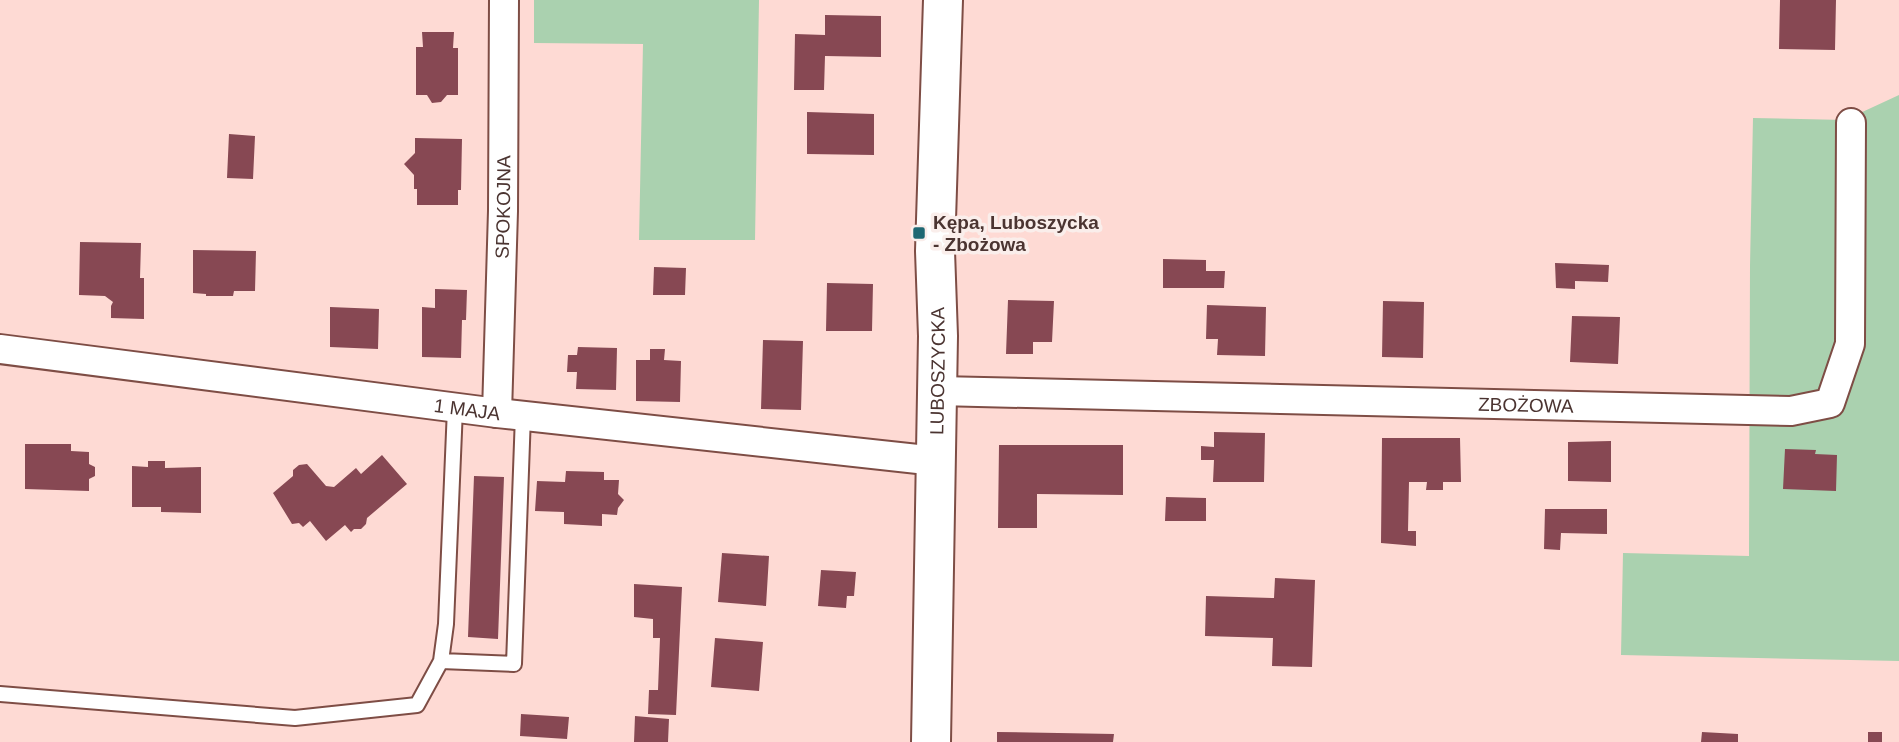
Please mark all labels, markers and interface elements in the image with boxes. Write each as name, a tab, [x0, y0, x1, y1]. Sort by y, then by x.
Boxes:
street label: SPOKOJNA	[492, 155, 514, 259]
place label: Kępa, Luboszycka - Zbożowa	[933, 212, 1099, 255]
marker: Kępa, Luboszycka - Zbożowa	[911, 225, 927, 241]
street label: LUBOSZYCKA	[926, 306, 949, 435]
street label: ZBOŻOWA	[1478, 394, 1574, 417]
street label: 1 MAJA	[433, 395, 502, 424]

